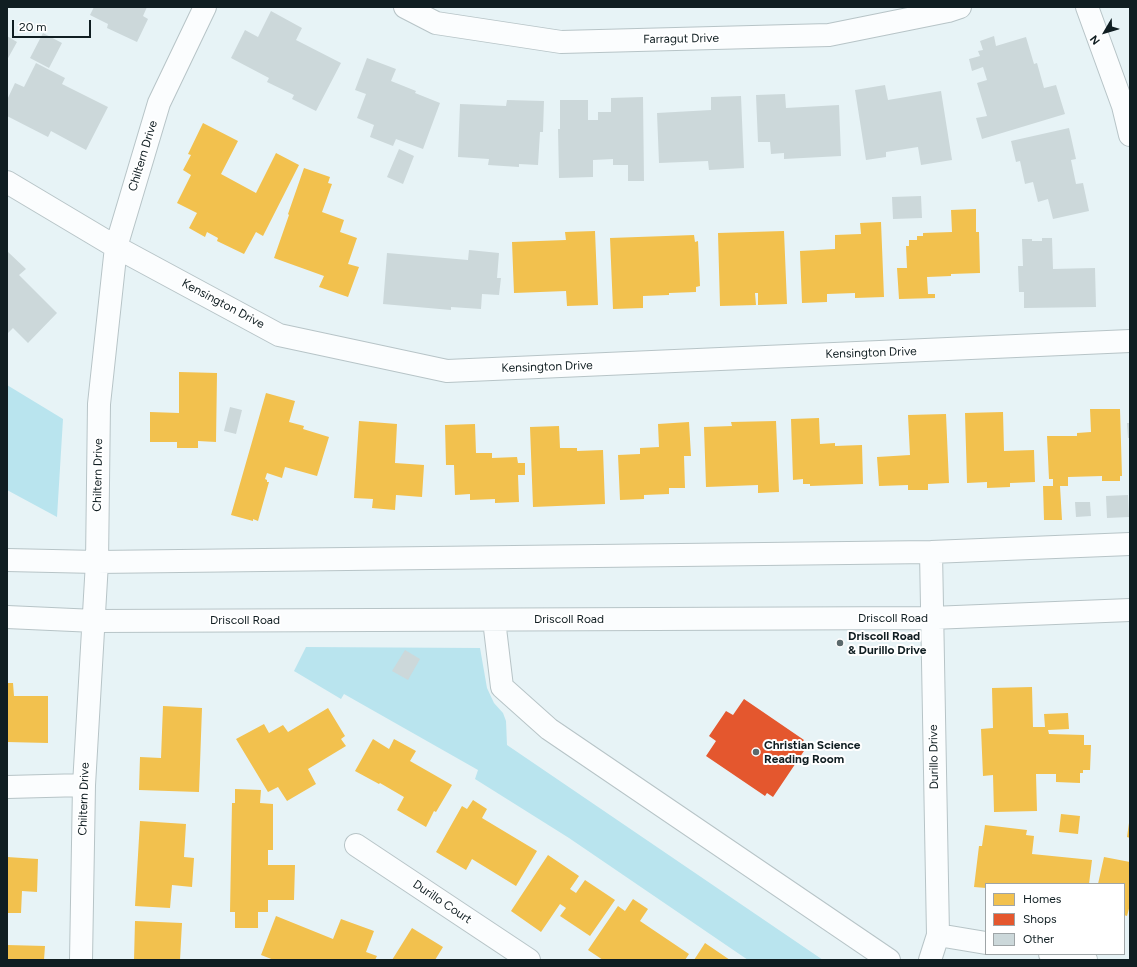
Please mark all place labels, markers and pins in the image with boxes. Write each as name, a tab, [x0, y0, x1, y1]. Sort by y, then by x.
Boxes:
place label: Driscoll Road & Durillo Drive	[848, 629, 926, 657]
marker: Driscoll Road & Durillo Drive	[835, 638, 845, 648]
place label: Christian Science Reading Room	[764, 738, 861, 766]
marker: Christian Science Reading Room	[751, 747, 761, 757]

